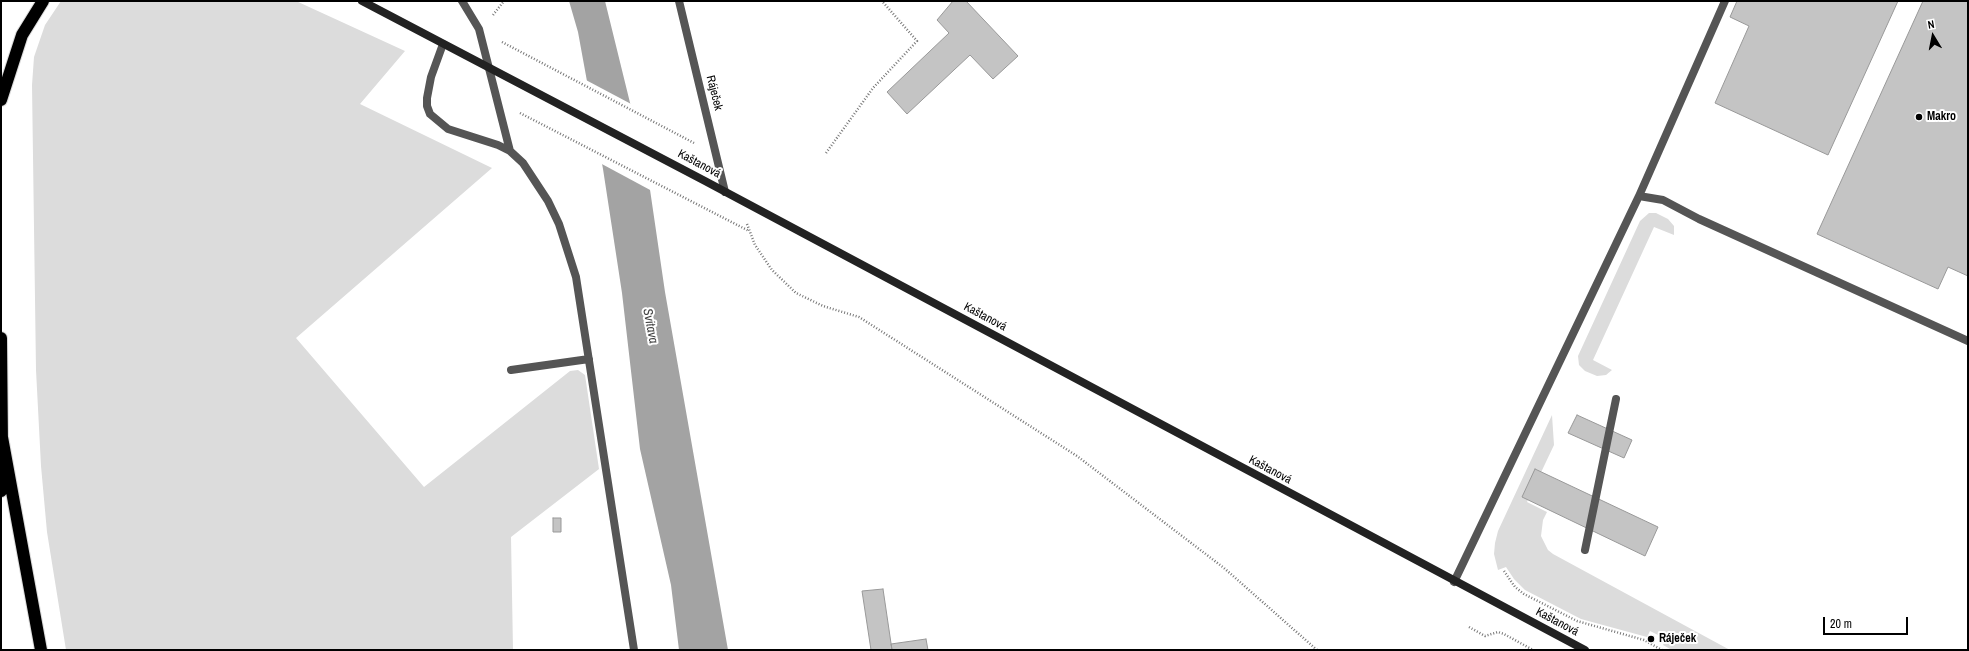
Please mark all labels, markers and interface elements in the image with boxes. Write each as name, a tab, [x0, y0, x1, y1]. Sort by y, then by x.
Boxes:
north arrow	[1913, 16, 1953, 56]
text: N	[1926, 17, 1935, 32]
street label: Ráječek	[703, 74, 725, 112]
place label: Makro	[1927, 110, 1956, 124]
marker: Makro	[1914, 112, 1924, 122]
street label: Kaštanová	[675, 147, 723, 181]
street label: Kaštanová	[961, 300, 1009, 334]
water label: Svitava	[639, 307, 661, 345]
street label: Kaštanová	[1246, 453, 1294, 487]
street label: Kaštanová	[1533, 605, 1581, 639]
scale bar	[1825, 609, 1910, 635]
text: 20 m	[1830, 616, 1852, 632]
place label: Ráječek	[1659, 632, 1696, 646]
marker: Ráječek	[1646, 634, 1656, 644]

